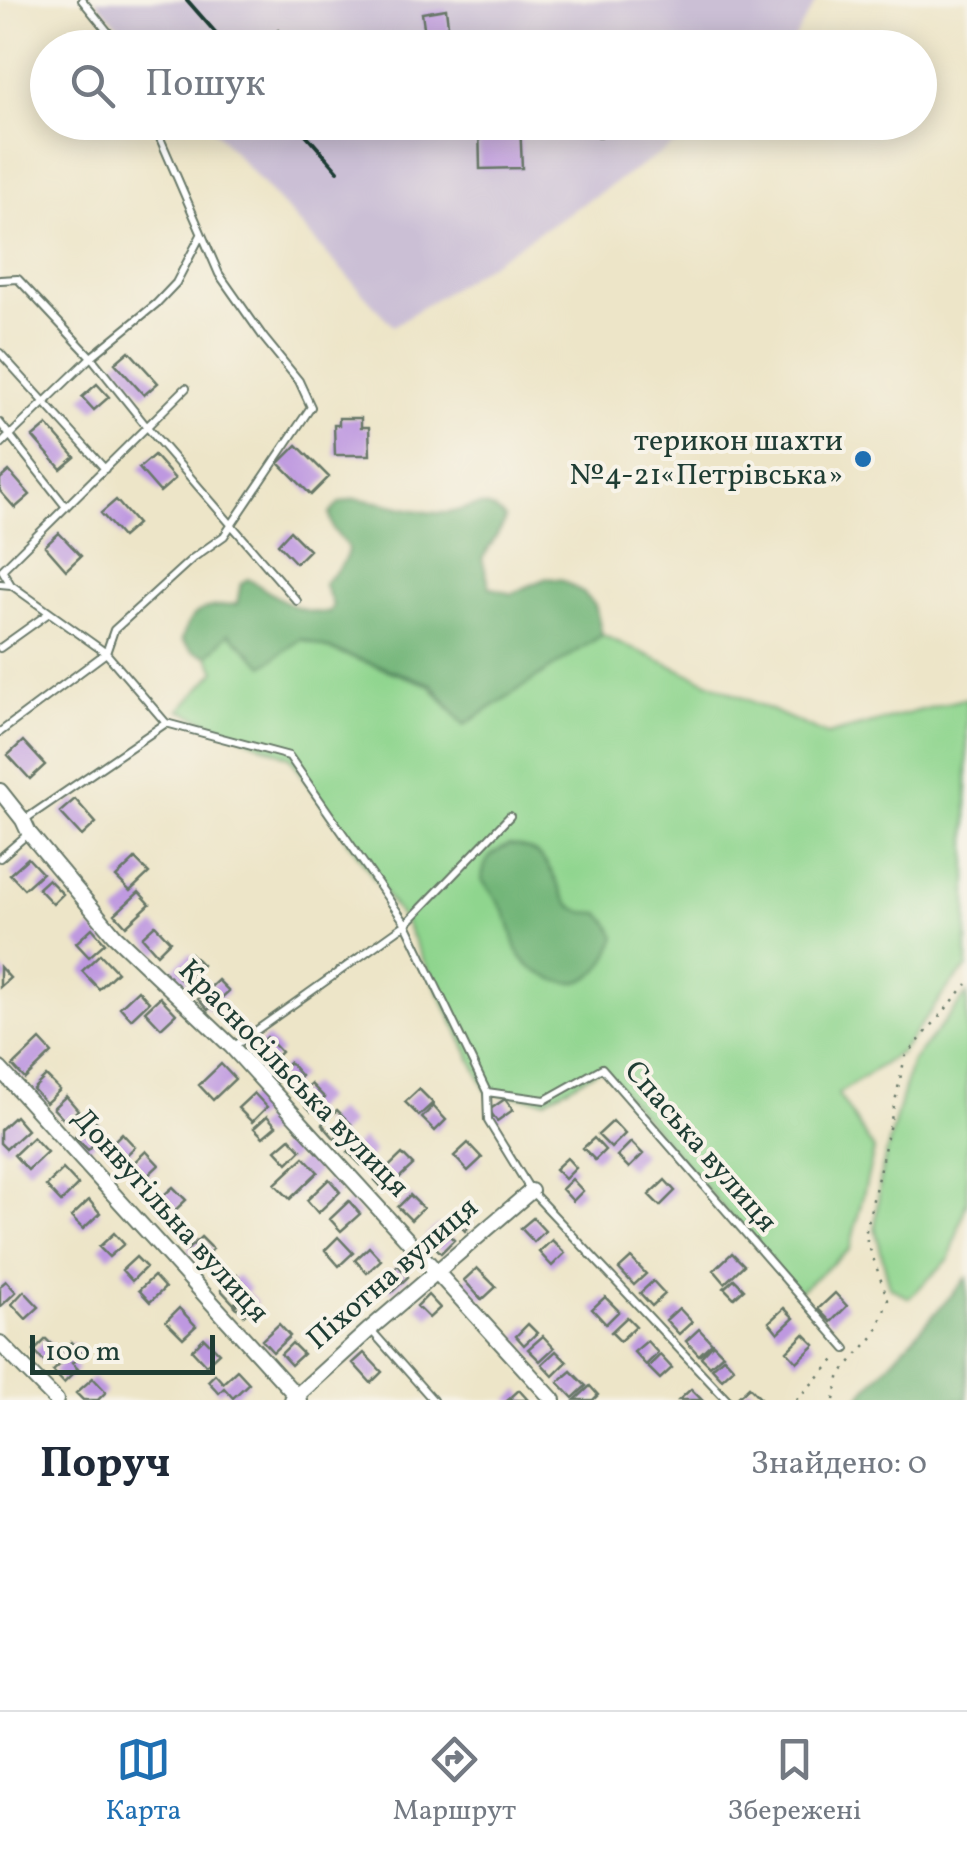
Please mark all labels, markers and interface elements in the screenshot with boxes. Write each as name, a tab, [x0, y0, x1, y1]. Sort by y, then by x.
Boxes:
search box	[30, 30, 937, 140]
icon: search	[65, 58, 120, 113]
text: Пошук	[145, 59, 265, 112]
place label: терикон шахти №4-21«Петрівська»	[569, 421, 843, 497]
marker: терикон шахти №4-21«Петрівська»	[852, 448, 874, 470]
street label: Красносільська вулиця	[168, 951, 418, 1207]
street label: Спаська вулиця	[614, 1052, 786, 1242]
street label: Донвугільна вулиця	[62, 1099, 278, 1333]
street label: Піхотна вулиця	[298, 1188, 488, 1360]
scale bar	[30, 1330, 215, 1374]
text: 100 m	[45, 1333, 120, 1372]
text: Поруч	[40, 1436, 170, 1495]
text: Знайдено: 0	[751, 1443, 927, 1487]
tab: Карта	[106, 1732, 182, 1831]
tab: Маршрут	[393, 1732, 516, 1831]
tab: Збережені	[727, 1732, 861, 1831]

